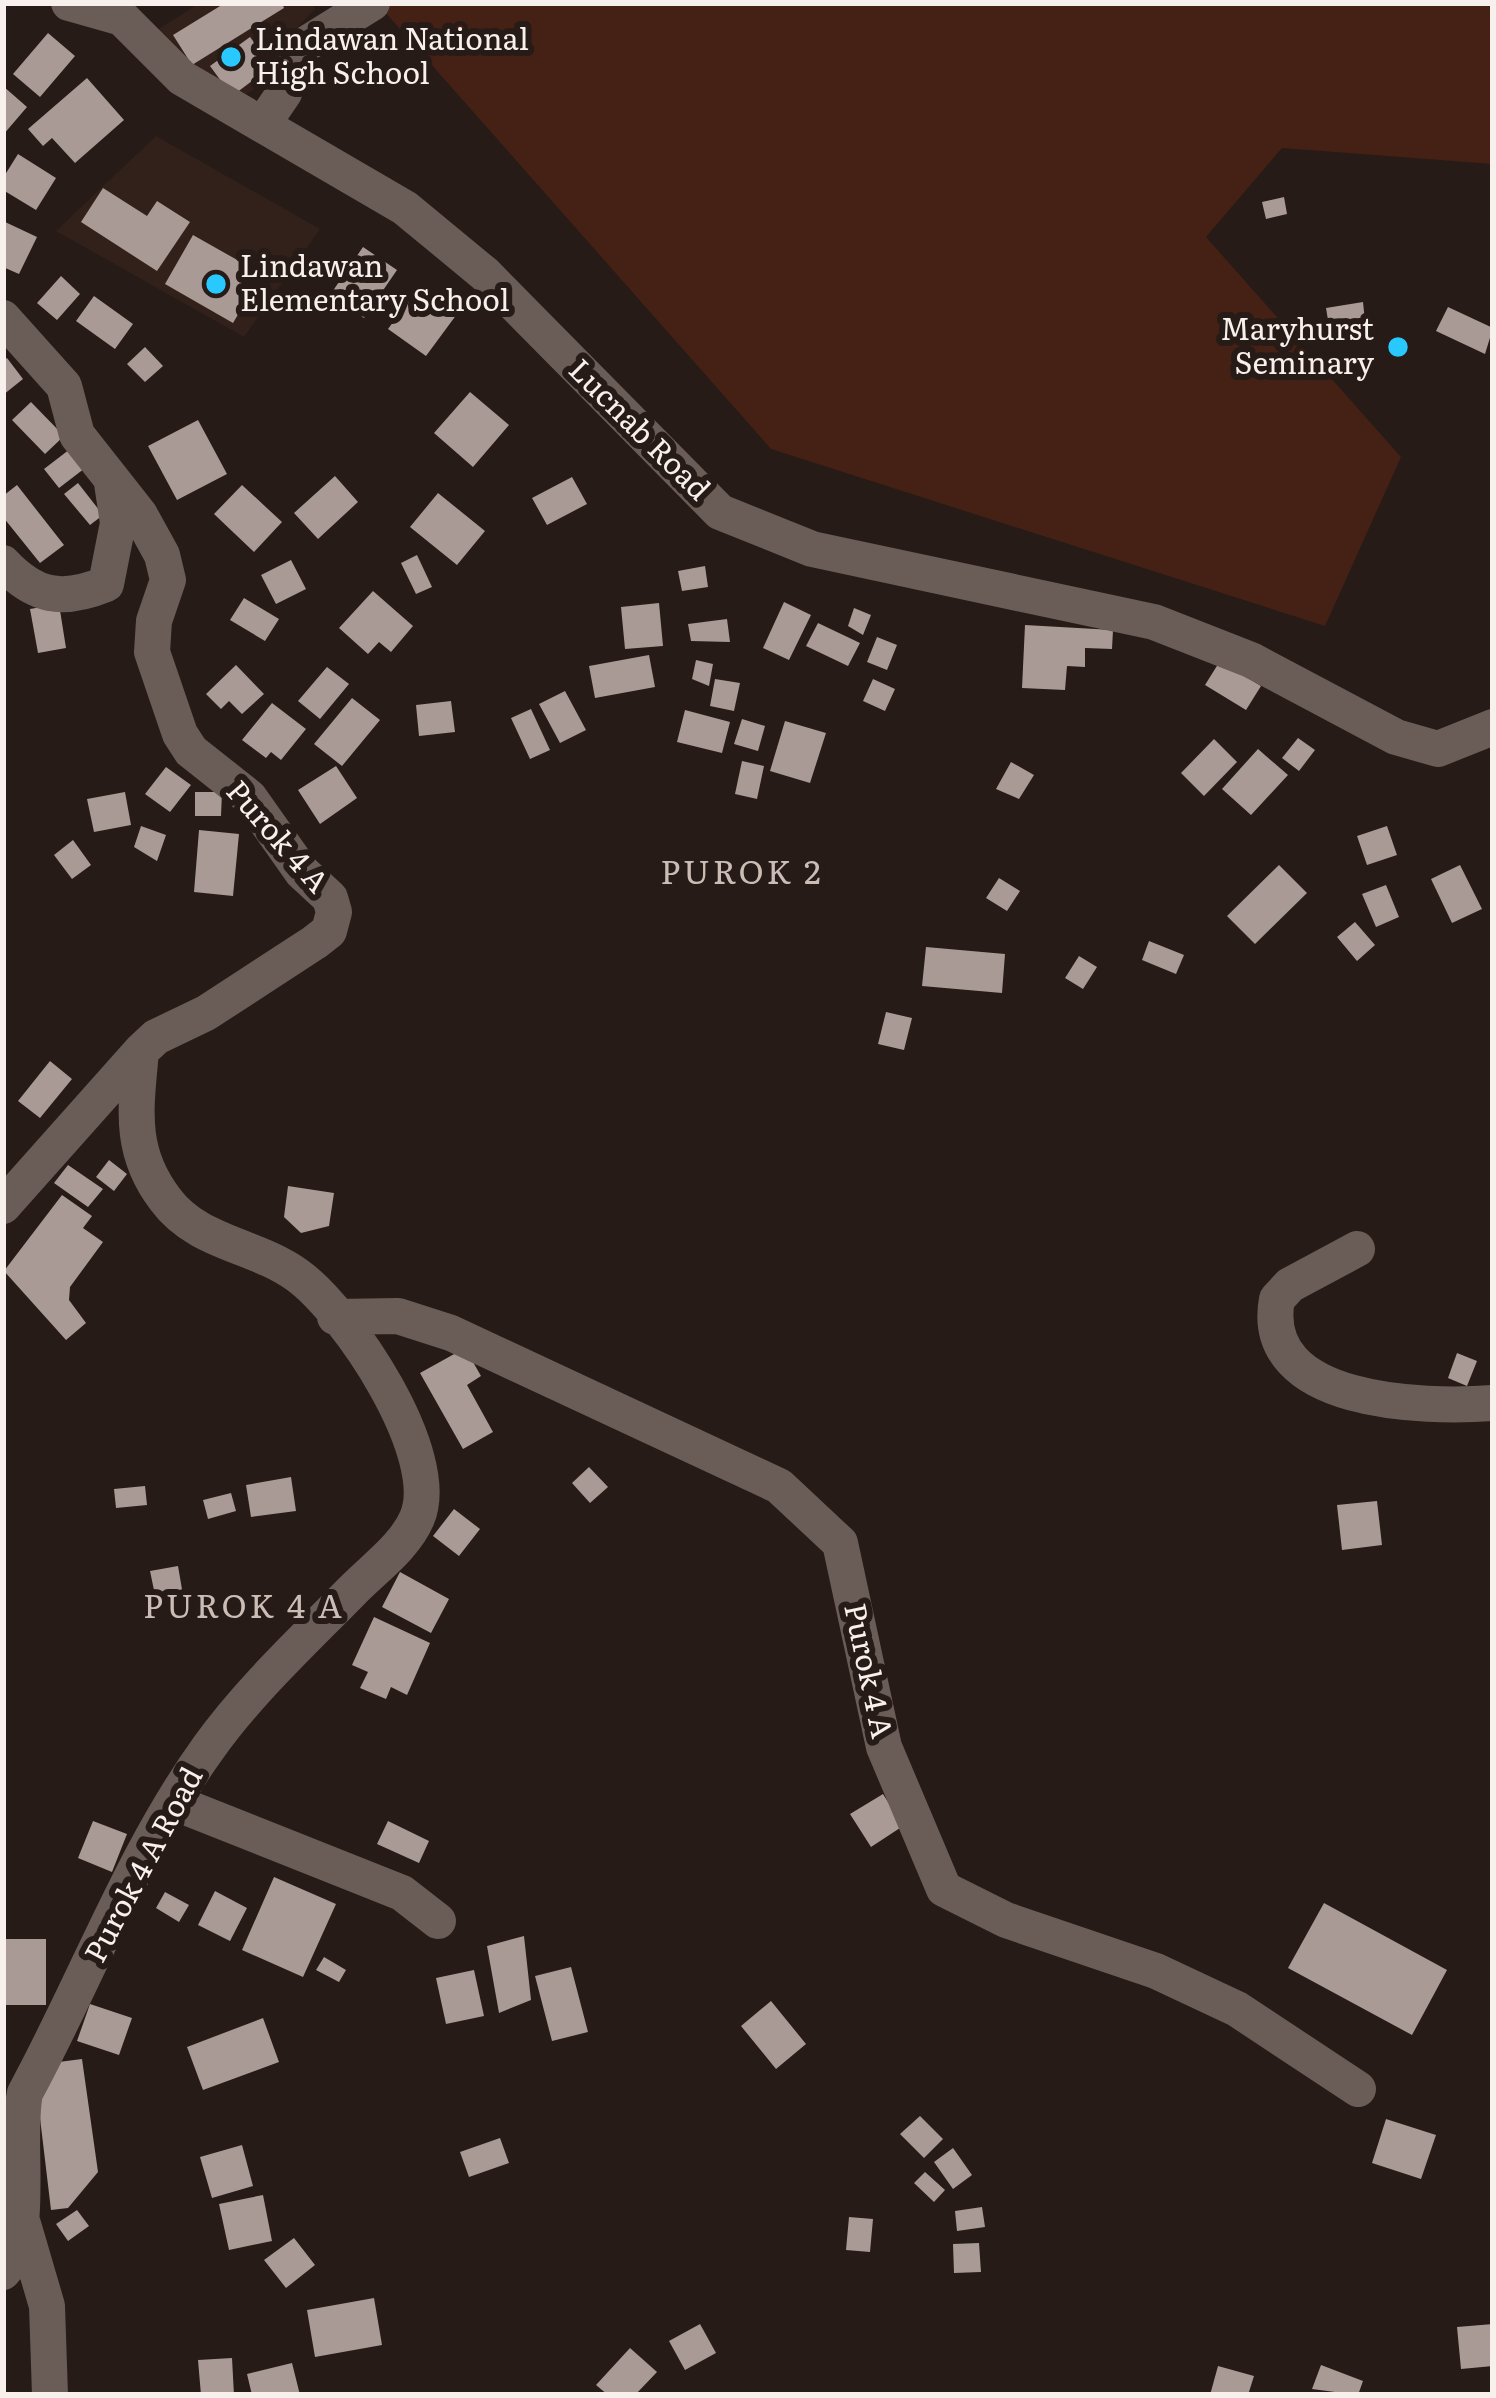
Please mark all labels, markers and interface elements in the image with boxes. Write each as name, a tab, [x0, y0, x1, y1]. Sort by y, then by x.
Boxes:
place label: Lindawan National High School	[255, 15, 529, 93]
marker: Lindawan National High School	[218, 44, 244, 70]
place label: Lindawan Elementary School	[240, 242, 509, 320]
marker: Lindawan Elementary School	[203, 271, 229, 297]
place label: Maryhurst Seminary	[1220, 305, 1375, 383]
marker: Maryhurst Seminary	[1385, 334, 1411, 360]
street label: Lucnab Road	[560, 347, 722, 509]
street label: Purok 4 A	[218, 769, 341, 901]
district label: PUROK 2	[660, 845, 824, 894]
district label: PUROK 4 A	[143, 1579, 345, 1628]
street label: Purok 4 A	[835, 1599, 907, 1742]
street label: Purok 4 A Road	[71, 1758, 211, 1969]

